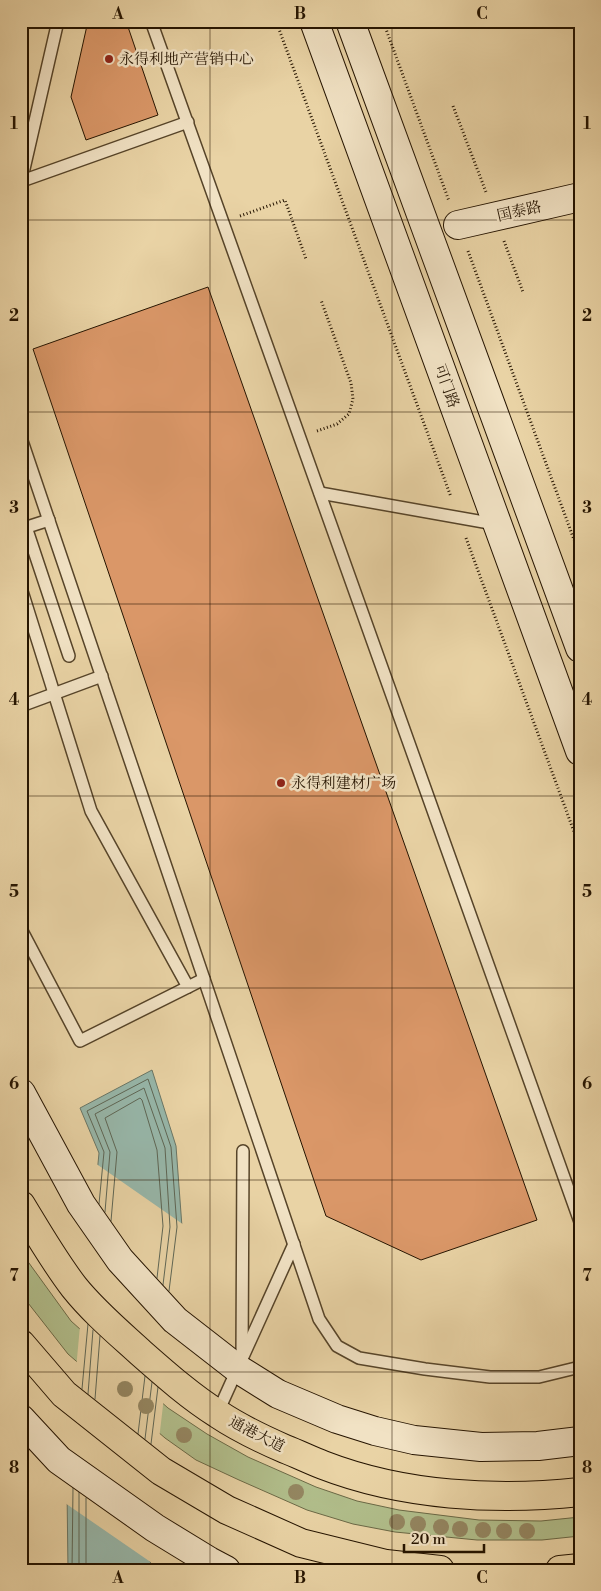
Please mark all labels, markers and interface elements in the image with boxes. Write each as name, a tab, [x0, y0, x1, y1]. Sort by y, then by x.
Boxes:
text: A	[111, 4, 124, 24]
text: B	[294, 4, 306, 24]
text: C	[476, 4, 488, 24]
place label: 永得利地产营销中心	[119, 50, 254, 69]
marker: 永得利地产营销中心	[103, 53, 115, 65]
text: 1	[10, 114, 18, 134]
text: 1	[583, 114, 591, 134]
street label: 国泰路	[495, 197, 543, 226]
text: 2	[9, 306, 19, 326]
text: 2	[582, 306, 592, 326]
street label: 可门路	[430, 362, 463, 411]
text: 3	[9, 498, 19, 518]
text: 3	[582, 498, 592, 518]
text: 4	[9, 690, 20, 710]
text: 4	[582, 690, 593, 710]
place label: 永得利建材广场	[291, 774, 396, 793]
marker: 永得利建材广场	[275, 777, 287, 789]
text: 5	[9, 882, 19, 902]
text: 5	[582, 882, 592, 902]
text: 6	[9, 1074, 19, 1094]
text: 6	[582, 1074, 592, 1094]
text: 7	[9, 1266, 19, 1286]
text: 7	[582, 1266, 592, 1286]
street label: 通港大道	[226, 1412, 288, 1457]
text: 8	[9, 1458, 19, 1478]
text: 8	[582, 1458, 592, 1478]
scale bar	[404, 1521, 484, 1553]
text: 20 m	[411, 1530, 446, 1549]
text: A	[111, 1568, 124, 1588]
text: B	[294, 1568, 306, 1588]
text: C	[476, 1568, 488, 1588]

